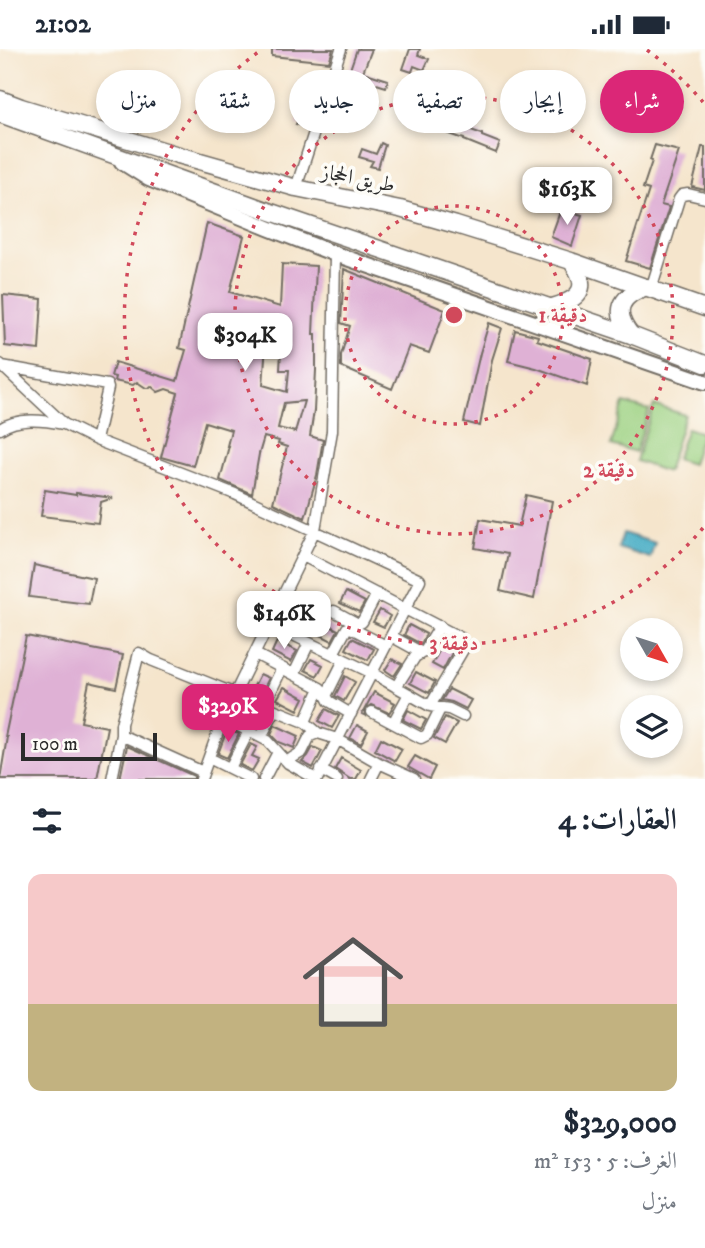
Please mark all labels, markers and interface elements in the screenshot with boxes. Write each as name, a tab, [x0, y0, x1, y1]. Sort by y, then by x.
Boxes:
text: 21:02	[35, 8, 91, 41]
chip: منزل	[96, 70, 181, 133]
chip: شقة	[195, 70, 275, 133]
chip: جديد	[289, 70, 379, 133]
chip: تصفية	[393, 70, 486, 133]
chip: إيجار	[500, 70, 586, 133]
chip: شراء	[600, 70, 684, 133]
street label: طريق الحجاز	[317, 159, 397, 199]
pin: $163K	[518, 167, 616, 227]
text: $163K	[538, 175, 596, 204]
centre of rings	[442, 303, 466, 327]
text: 1 دقيقة	[539, 303, 587, 329]
pin: $304K	[196, 313, 294, 373]
text: $304K	[214, 321, 276, 350]
text: 2 دقيقة	[583, 458, 635, 484]
pin: $146K	[235, 591, 333, 651]
text: $146K	[253, 599, 315, 628]
north arrow	[620, 618, 682, 681]
map controls	[620, 618, 683, 758]
text: 3 دقيقة	[429, 631, 479, 657]
pin: $329K	[179, 685, 277, 744]
text: $329K	[198, 692, 258, 721]
button: layers	[620, 695, 683, 758]
scale bar	[21, 730, 158, 762]
text: 100 m	[32, 733, 78, 756]
icon: filters	[28, 802, 66, 840]
text: العقارات: 4	[558, 802, 677, 839]
icon: home	[290, 919, 416, 1045]
text: $329,000	[563, 1105, 677, 1142]
text: الغرف: 5 · 153 m²	[534, 1147, 677, 1176]
text: منزل	[642, 1188, 677, 1217]

